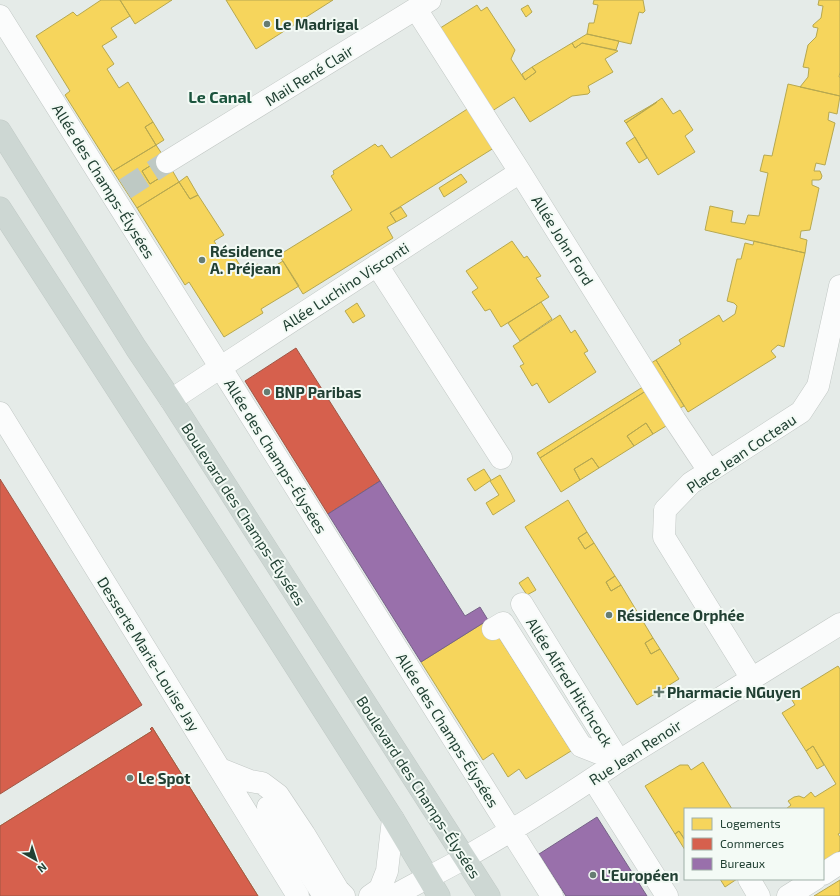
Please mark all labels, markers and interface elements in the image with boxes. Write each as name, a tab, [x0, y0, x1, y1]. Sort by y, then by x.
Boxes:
place label: Le Madrigal	[275, 15, 359, 33]
marker: Le Madrigal	[262, 19, 272, 29]
street label: Mail René Clair	[261, 41, 357, 109]
district label: Le Canal	[188, 87, 253, 106]
street label: Allée des Champs-Élysées	[49, 100, 159, 262]
street label: Allée John Ford	[528, 192, 598, 288]
street label: Allée Luchino Visconti	[278, 238, 412, 334]
place label: Résidence A. Préjean	[210, 242, 283, 277]
marker: Résidence A. Préjean	[197, 255, 207, 265]
street label: Allée des Champs-Élysées	[221, 375, 331, 537]
place label: BNP Paribas	[275, 383, 361, 401]
marker: BNP Paribas	[262, 387, 272, 397]
street label: Place Jean Cocteau	[683, 410, 799, 496]
street label: Boulevard des Champs-Élysées	[178, 419, 310, 609]
street label: Desserte Marie-Louise Jay	[94, 573, 204, 735]
place label: Résidence Orphée	[617, 606, 745, 624]
marker: Résidence Orphée	[604, 610, 614, 620]
street label: Allée Alfred Hitchcock	[523, 614, 617, 750]
street label: Allée des Champs-Élysées	[393, 649, 503, 811]
place label: Pharmacie NGuyen	[667, 683, 801, 702]
marker: Pharmacie NGuyen	[654, 687, 664, 697]
street label: Boulevard des Champs-Élysées	[353, 692, 485, 882]
street label: Rue Jean Renoir	[585, 715, 685, 789]
place label: Le Spot	[138, 769, 190, 787]
marker: Le Spot	[125, 773, 135, 783]
legend	[684, 808, 824, 880]
text: Logements	[720, 816, 781, 830]
text: Commerces	[720, 836, 784, 850]
north arrow	[16, 840, 56, 880]
text: Bureaux	[720, 856, 766, 870]
text: N	[35, 861, 50, 876]
place label: L'Européen	[601, 866, 678, 884]
marker: L'Européen	[588, 870, 598, 880]

